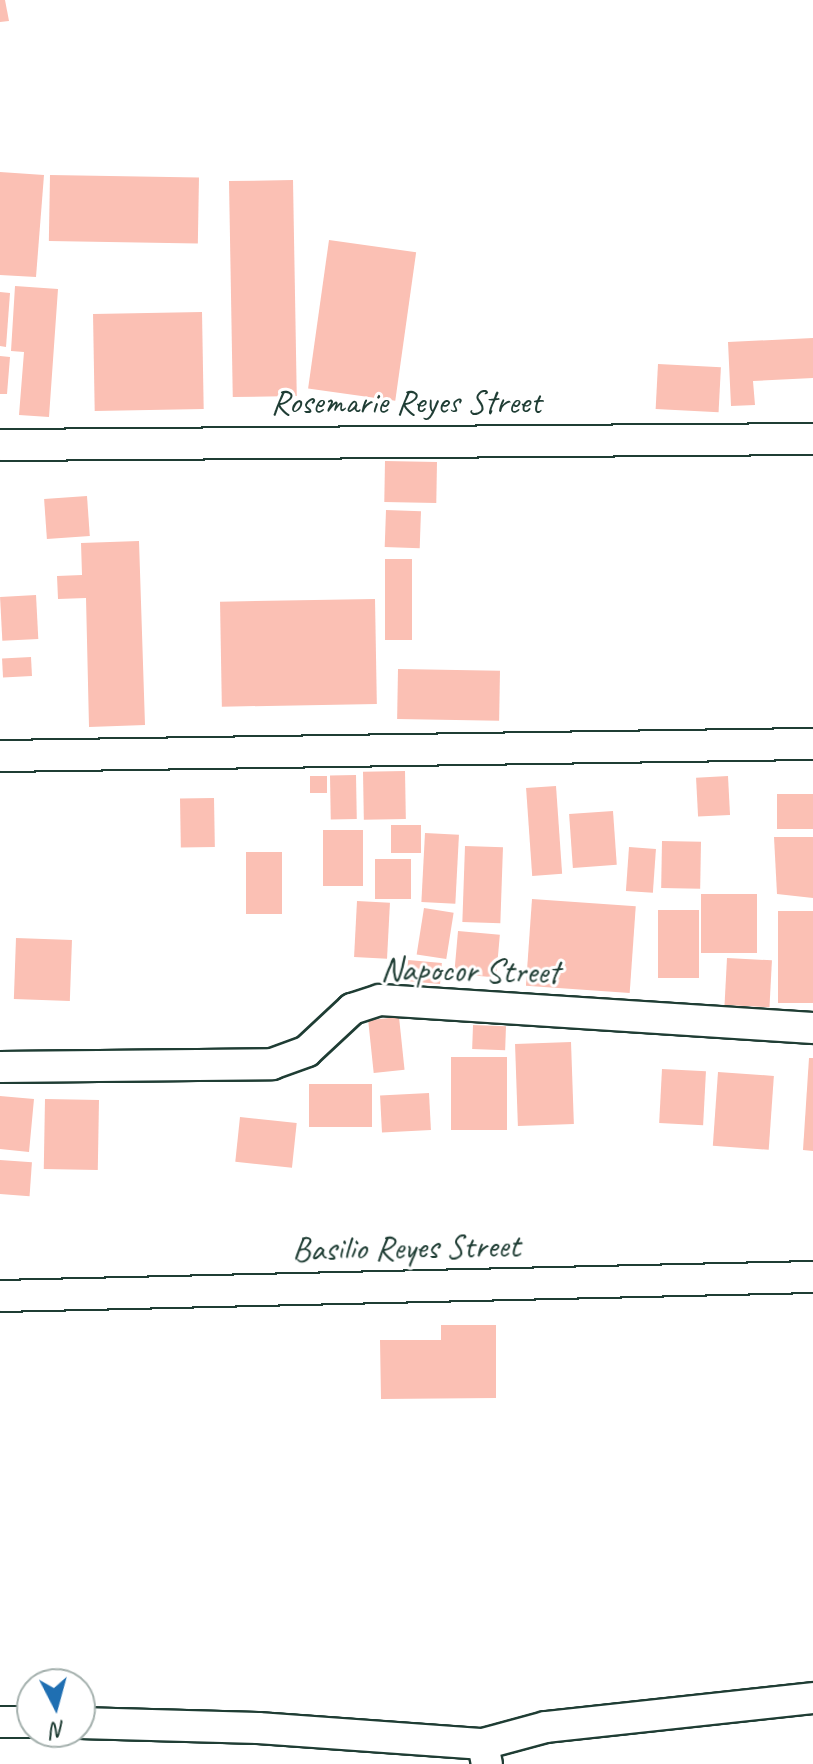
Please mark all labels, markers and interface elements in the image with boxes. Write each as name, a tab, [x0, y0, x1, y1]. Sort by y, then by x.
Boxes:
street label: Rosemarie Reyes Street	[271, 382, 541, 422]
street label: Napocor Street	[380, 948, 560, 992]
street label: Basilio Reyes Street	[292, 1225, 520, 1269]
north arrow	[16, 1668, 96, 1748]
text: N	[50, 1715, 67, 1745]

